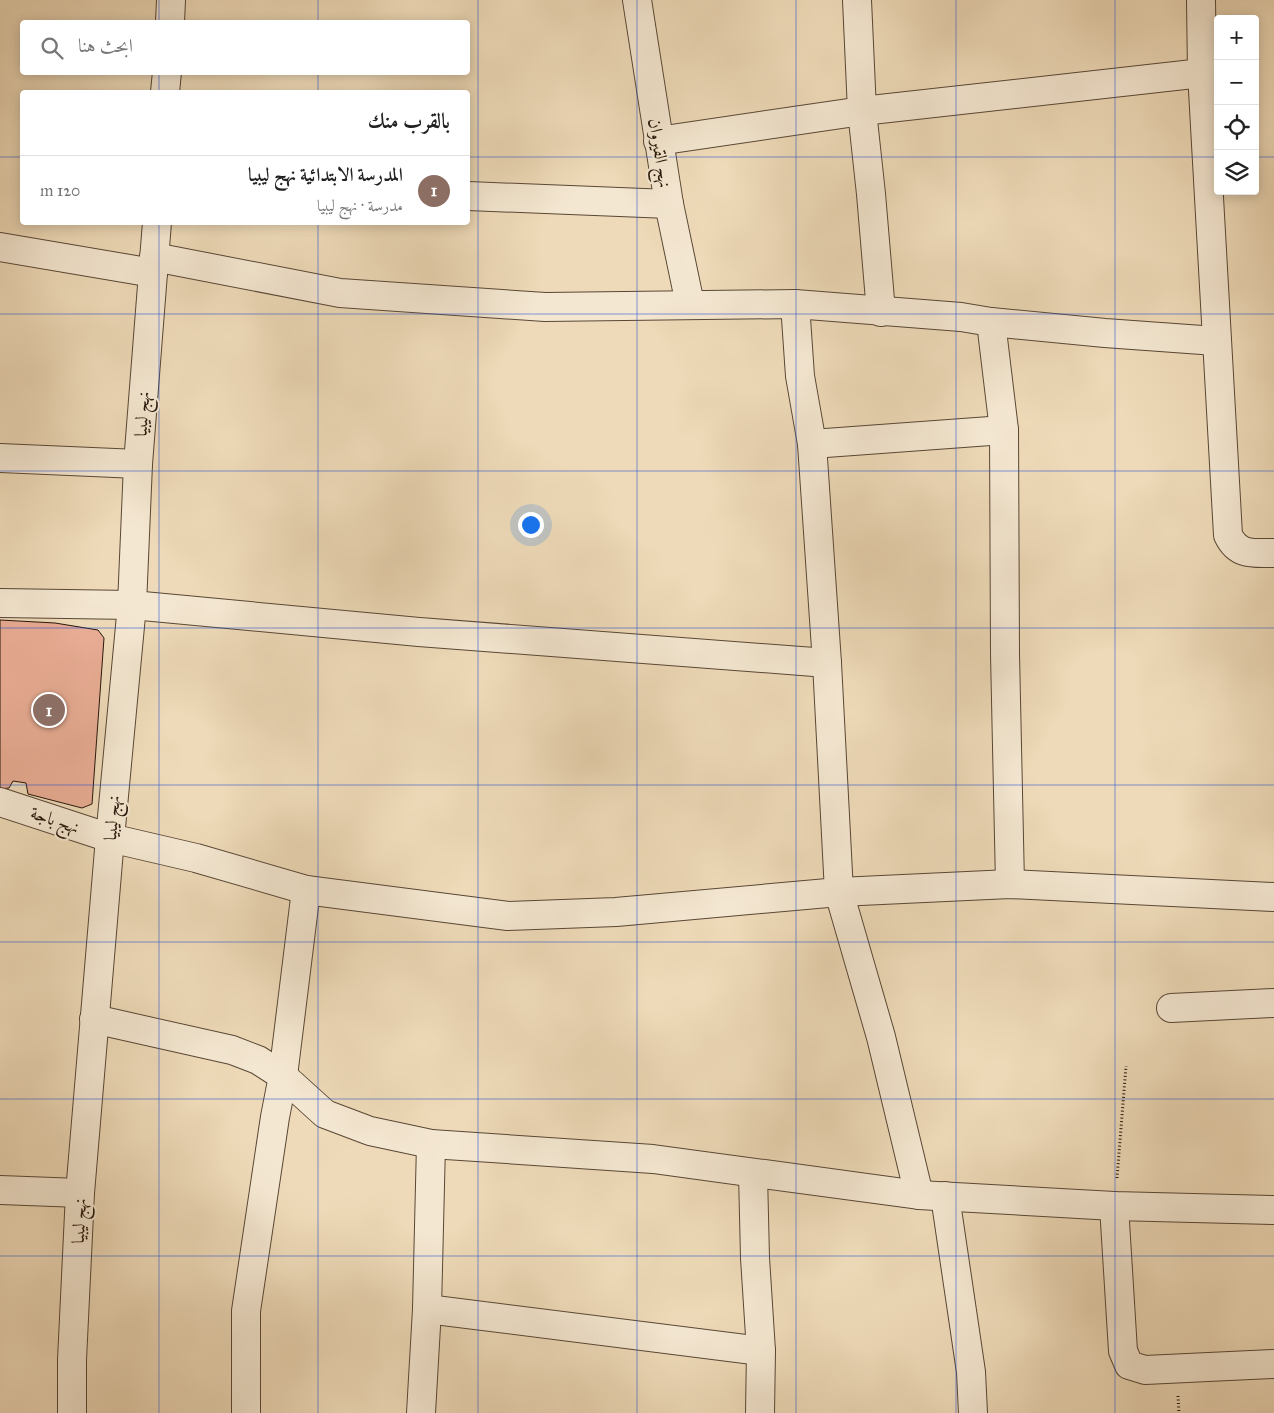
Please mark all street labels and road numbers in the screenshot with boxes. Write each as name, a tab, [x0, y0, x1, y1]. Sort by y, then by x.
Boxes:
street label: نهج القيروان	[639, 117, 676, 190]
street label: نهج ليبيا	[129, 391, 160, 438]
street label: نهج ليبيا	[99, 794, 130, 842]
street label: نهج باجة	[26, 801, 82, 843]
street label: نهج ليبيا	[67, 1198, 96, 1245]

